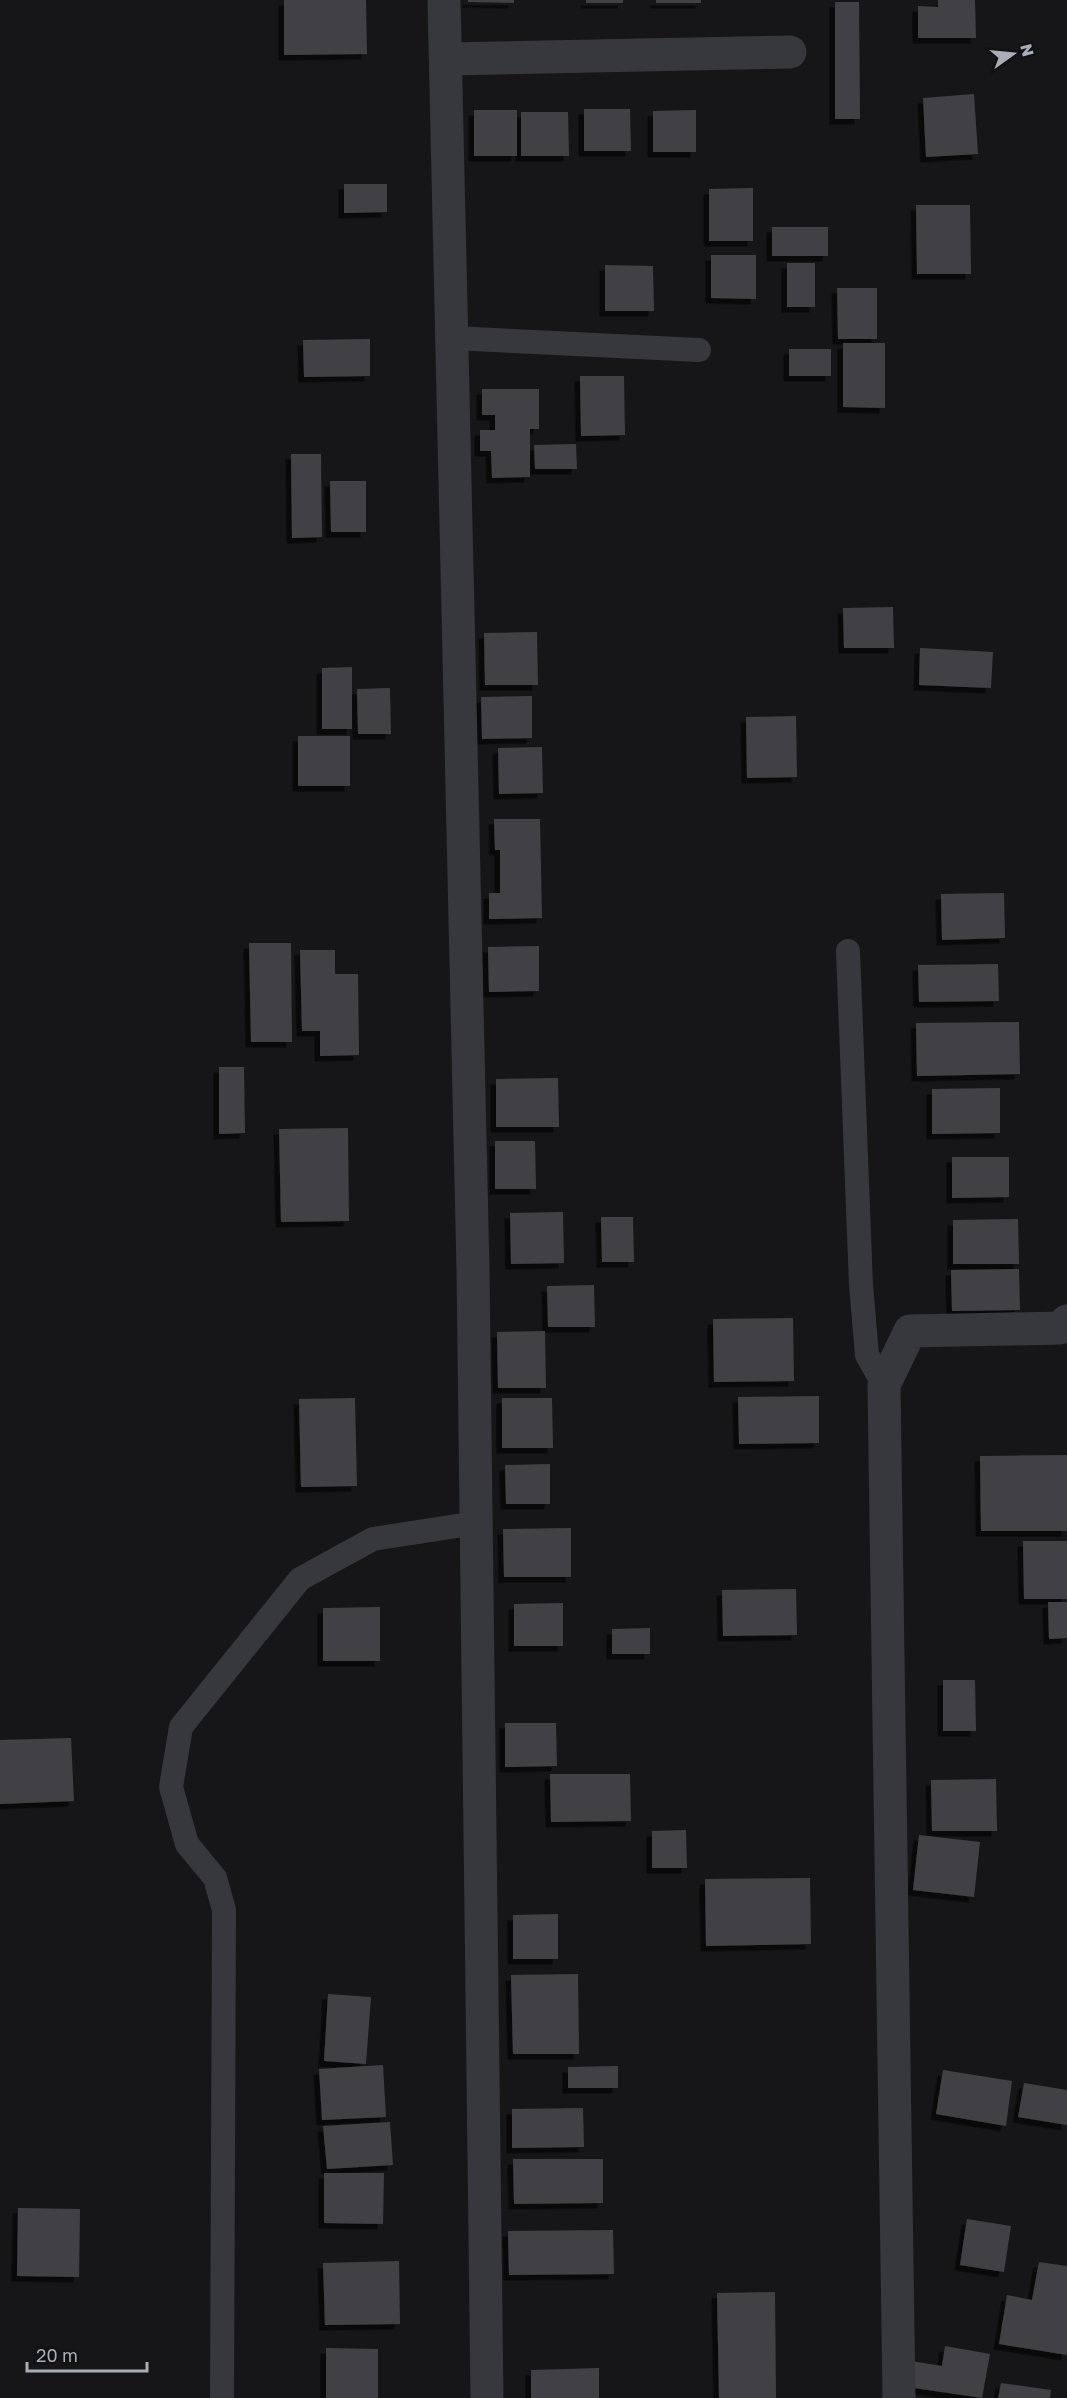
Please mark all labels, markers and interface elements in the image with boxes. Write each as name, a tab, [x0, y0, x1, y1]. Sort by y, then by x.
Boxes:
north arrow	[983, 24, 1043, 84]
text: N	[1016, 42, 1039, 59]
scale bar	[27, 2335, 147, 2373]
text: 20 m	[36, 2344, 78, 2366]

